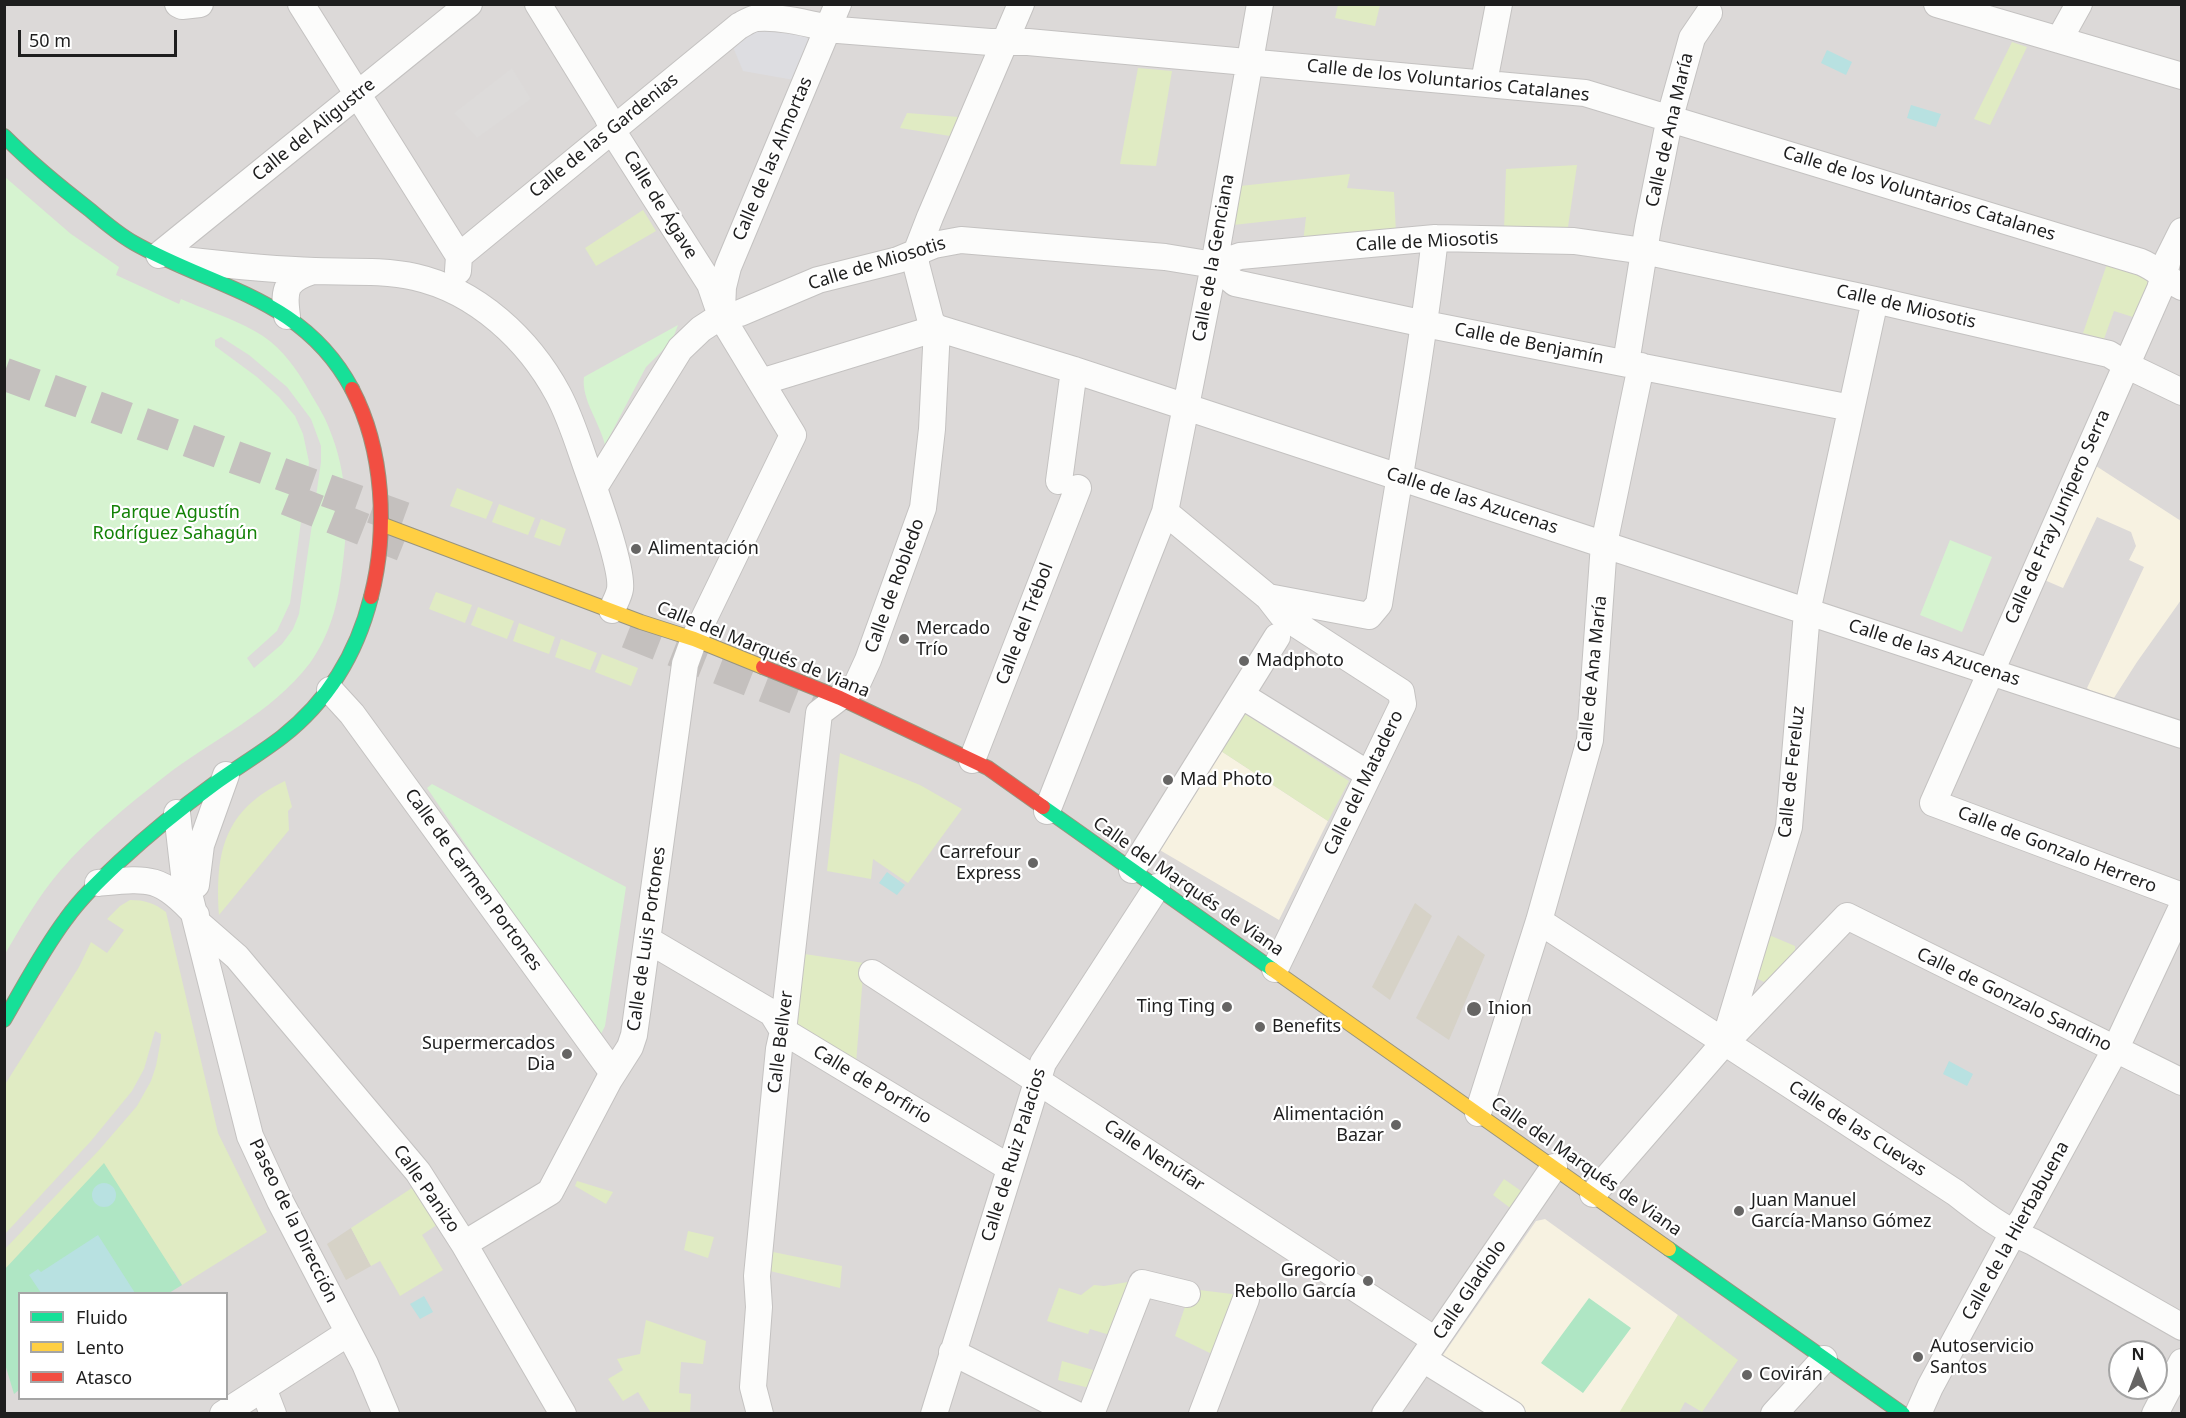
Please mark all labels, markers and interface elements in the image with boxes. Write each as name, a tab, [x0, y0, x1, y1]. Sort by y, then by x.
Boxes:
scale bar	[21, 18, 180, 56]
text: 50 m	[29, 28, 71, 52]
street label: Calle de Ana María	[1642, 51, 1698, 209]
street label: Calle de los Voluntarios Catalanes	[1306, 55, 1590, 107]
street label: Calle de las Gardenias	[525, 69, 683, 203]
street label: Calle del Aligustre	[248, 74, 380, 186]
street label: Calle de las Almortas	[729, 74, 817, 244]
street label: Calle de los Voluntarios Catalanes	[1780, 142, 2058, 246]
street label: Calle de Ágave	[618, 147, 702, 263]
street label: Calle de la Genciana	[1189, 172, 1239, 344]
street label: Calle de Miosotis	[1355, 227, 1499, 257]
street label: Calle de Miosotis	[806, 233, 948, 295]
street label: Calle de Miosotis	[1834, 280, 1978, 334]
street label: Calle de Benjamín	[1452, 319, 1606, 369]
street label: Calle de Fray Junípero Serra	[2001, 407, 2115, 627]
street label: Calle de las Azucenas	[1383, 463, 1561, 539]
park label: Parque Agustín Rodríguez Sahagún	[92, 502, 258, 544]
street label: Calle de Robledo	[861, 516, 929, 656]
place label: Alimentación	[648, 538, 759, 560]
marker: Alimentación	[629, 542, 643, 556]
street label: Calle del Trébol	[992, 560, 1058, 688]
street label: Calle de Ana María	[1574, 595, 1612, 753]
street label: Calle del Marqués de Viana	[653, 597, 873, 703]
street label: Calle de las Azucenas	[1845, 615, 2023, 691]
place label: Mercado Trío	[916, 618, 990, 660]
marker: Mercado Trío	[897, 632, 911, 646]
place label: Madphoto	[1256, 650, 1344, 672]
marker: Madphoto	[1237, 654, 1251, 668]
street label: Calle de Fereluz	[1774, 705, 1810, 839]
street label: Calle del Matadero	[1320, 707, 1408, 859]
place label: Mad Photo	[1180, 769, 1272, 791]
marker: Mad Photo	[1161, 773, 1175, 787]
street label: Calle de Carmen Portones	[400, 785, 546, 975]
street label: Calle de Gonzalo Herrero	[1954, 802, 2160, 898]
street label: Calle del Marqués de Viana	[1088, 813, 1288, 961]
place label: Carrefour Express	[939, 842, 1021, 884]
street label: Calle de Luis Portones	[623, 845, 671, 1033]
marker: Carrefour Express	[1026, 856, 1040, 870]
street label: Calle de Gonzalo Sandino	[1913, 943, 2115, 1057]
street label: Calle Bellver	[764, 989, 798, 1095]
place label: Ting Ting	[1137, 996, 1215, 1018]
place label: Inion	[1488, 998, 1532, 1020]
marker: Ting Ting	[1220, 1000, 1234, 1014]
marker: Inion	[1465, 1000, 1483, 1018]
place label: Benefits	[1272, 1016, 1341, 1038]
marker: Benefits	[1253, 1020, 1267, 1034]
place label: Supermercados Dia	[422, 1033, 555, 1076]
street label: Calle de Porfirio	[809, 1041, 935, 1129]
marker: Supermercados Dia	[560, 1047, 574, 1061]
street label: Calle de Ruiz Palacios	[977, 1066, 1051, 1244]
street label: Calle de las Cuevas	[1784, 1076, 1930, 1182]
street label: Calle del Marqués de Viana	[1486, 1093, 1686, 1241]
place label: Alimentación Bazar	[1273, 1104, 1384, 1146]
street label: Calle Nenúfar	[1100, 1116, 1208, 1196]
marker: Alimentación Bazar	[1389, 1118, 1403, 1132]
street label: Paseo de la Dirección	[244, 1136, 342, 1306]
street label: Calle de la Hierbabuena	[1958, 1138, 2074, 1324]
street label: Calle Panizo	[388, 1141, 464, 1237]
place label: Juan Manuel García-Manso Gómez	[1751, 1190, 1931, 1232]
marker: Juan Manuel García-Manso Gómez	[1732, 1204, 1746, 1218]
street label: Calle Gladiolo	[1429, 1236, 1511, 1344]
place label: Gregorio Rebollo García	[1234, 1260, 1356, 1302]
marker: Gregorio Rebollo García	[1361, 1274, 1375, 1288]
legend	[18, 1292, 228, 1400]
text: Fluido	[76, 1305, 128, 1329]
text: Lento	[76, 1335, 124, 1359]
place label: Autoservicio Santos	[1930, 1336, 2034, 1378]
north arrow	[2108, 1340, 2168, 1400]
text: N	[2131, 1343, 2145, 1365]
marker: Autoservicio Santos	[1911, 1350, 1925, 1364]
place label: Covirán	[1759, 1364, 1823, 1386]
text: Atasco	[76, 1365, 132, 1389]
marker: Covirán	[1740, 1368, 1754, 1382]

